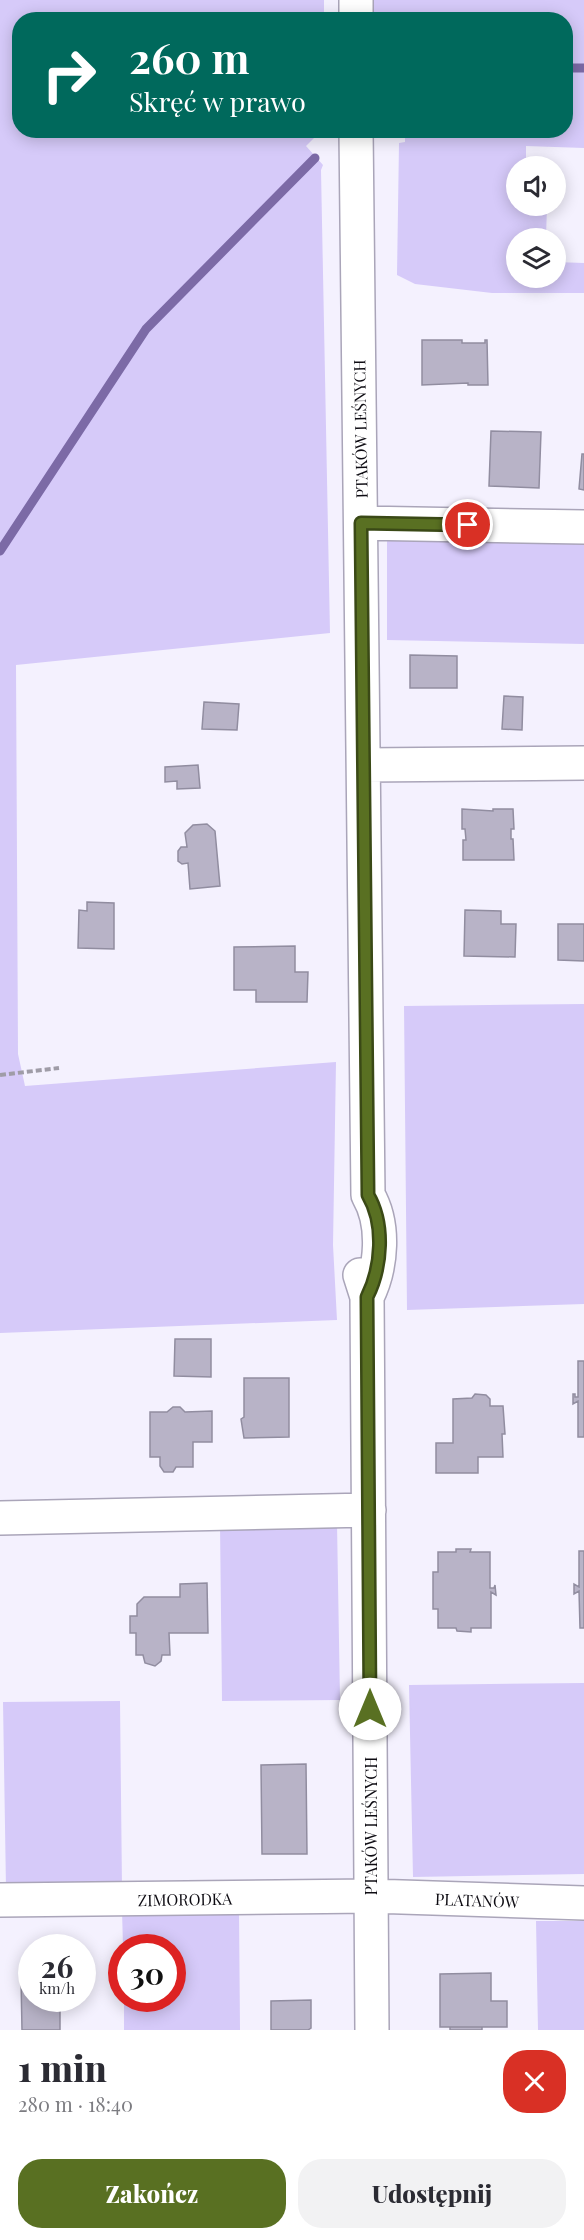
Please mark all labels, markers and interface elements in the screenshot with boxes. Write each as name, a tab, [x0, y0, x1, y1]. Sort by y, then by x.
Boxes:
text: 260 m	[129, 29, 249, 85]
icon: right	[30, 36, 108, 114]
text: Skręć w prawo	[129, 83, 306, 119]
map controls	[506, 156, 566, 288]
button: sound	[506, 156, 566, 216]
button: layers	[506, 228, 566, 288]
street label: PTAKÓW LEŚNYCH	[348, 359, 372, 499]
pin	[442, 499, 493, 550]
icon: arrive	[451, 508, 484, 541]
position arrow	[338, 1677, 402, 1741]
street label: PTAKÓW LEŚNYCH	[360, 1757, 381, 1895]
street label: ZIMORODKA	[138, 1888, 233, 1910]
street label: PLATANÓW	[434, 1888, 520, 1912]
speed limit sign: 30	[108, 1934, 186, 2012]
text: 26	[41, 1946, 73, 1986]
text: km/h	[39, 1978, 75, 1998]
text: 1 min	[18, 2043, 107, 2091]
button: close	[503, 2050, 566, 2113]
text: 280 m · 18:40	[18, 2090, 133, 2117]
button: Zakończ	[18, 2159, 286, 2228]
button: Udostępnij	[298, 2159, 566, 2228]

